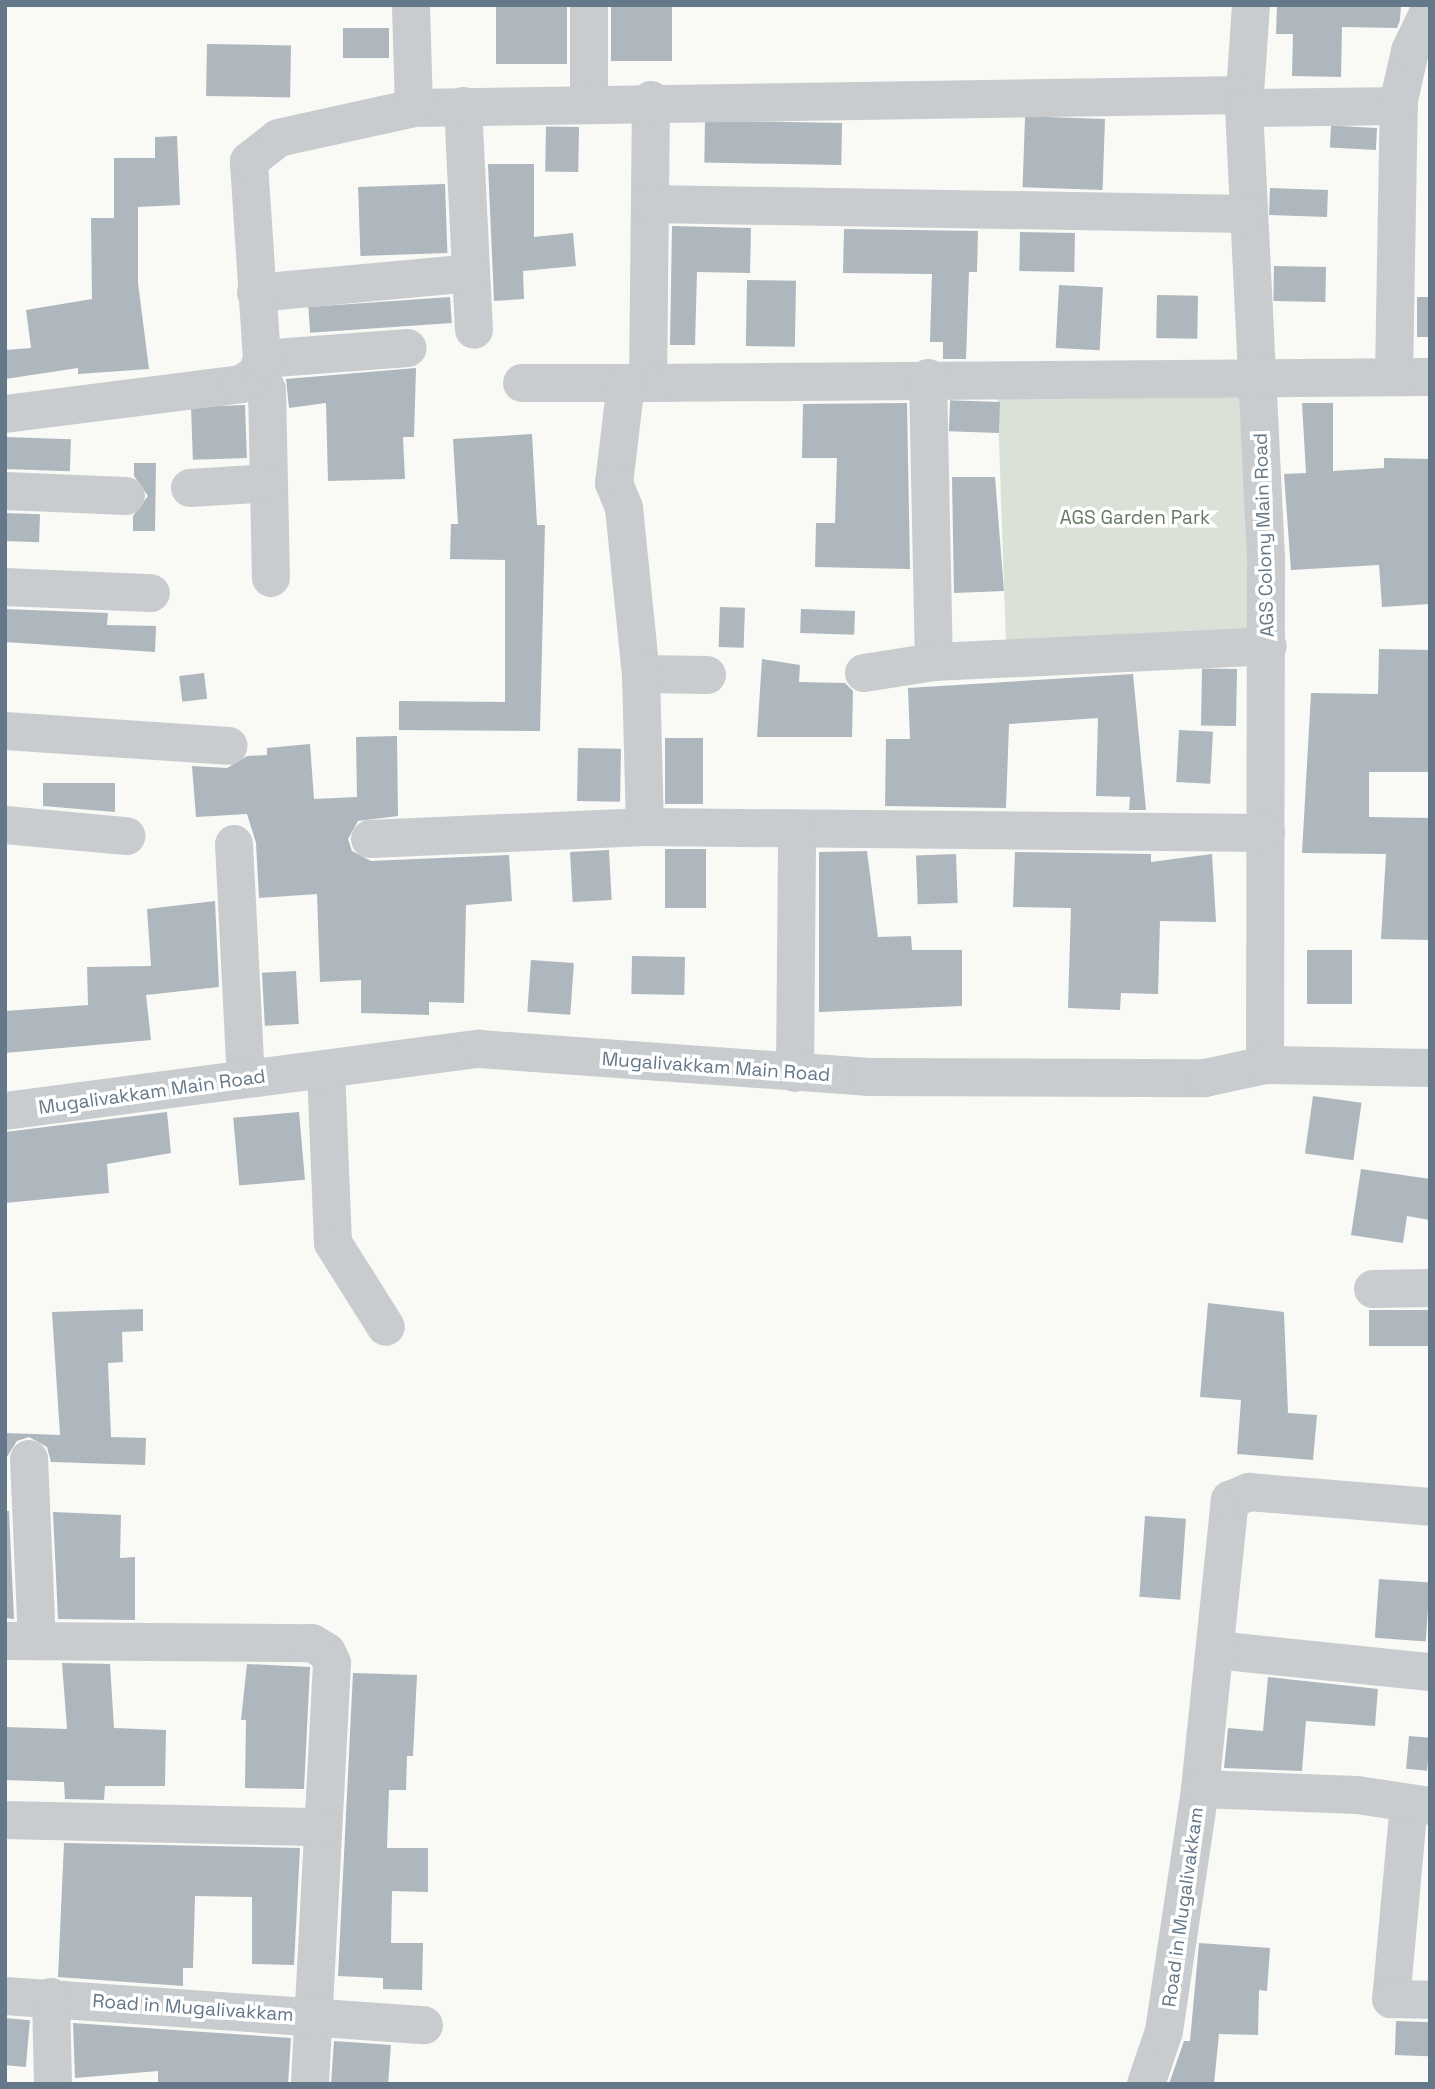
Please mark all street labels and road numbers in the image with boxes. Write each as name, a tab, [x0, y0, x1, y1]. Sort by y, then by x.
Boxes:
street label: AGS Colony Main Road	[1249, 432, 1279, 638]
street label: Mugalivakkam Main Road	[601, 1048, 831, 1086]
street label: Mugalivakkam Main Road	[37, 1065, 267, 1119]
street label: Road in Mugalivakkam	[1158, 1806, 1208, 2008]
street label: Road in Mugalivakkam	[92, 1990, 294, 2026]

